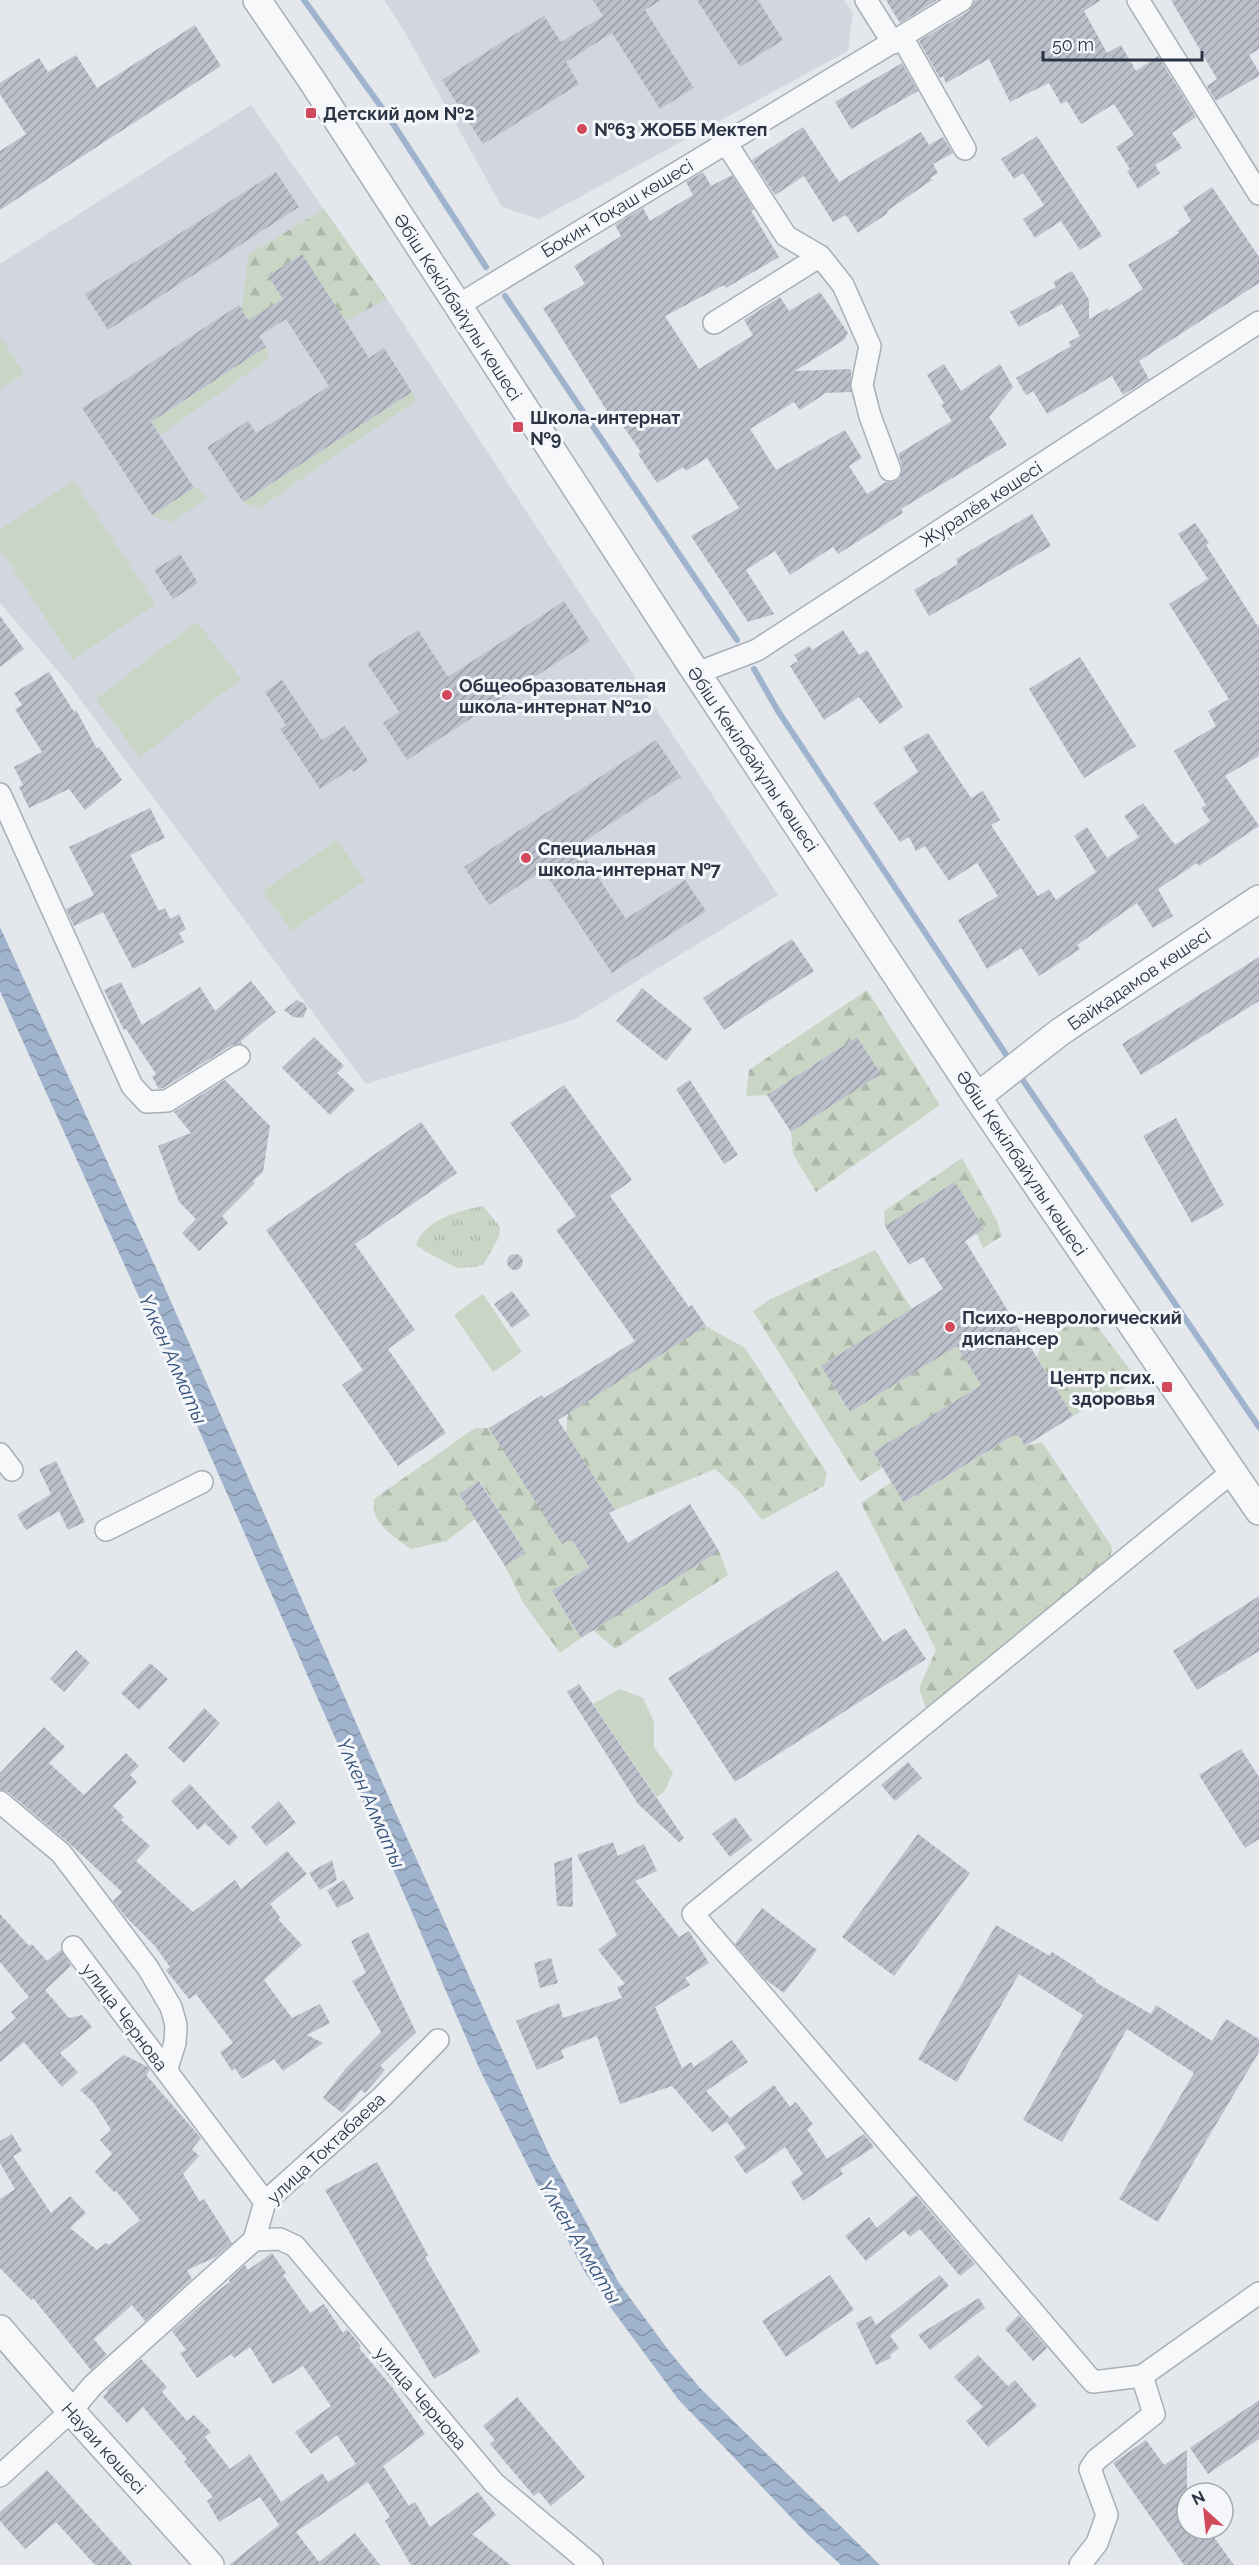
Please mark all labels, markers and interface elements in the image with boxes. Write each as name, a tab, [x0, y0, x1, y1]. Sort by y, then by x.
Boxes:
scale bar	[1043, 24, 1202, 62]
text: 50 m	[1052, 34, 1094, 55]
place label: Детский дом №2	[323, 103, 474, 124]
marker: Детский дом №2	[304, 106, 318, 120]
place label: №63 ЖОББ Мектеп	[594, 119, 767, 140]
marker: №63 ЖОББ Мектеп	[575, 122, 589, 136]
street label: Бокин Тоқаш көшесі	[537, 154, 697, 262]
street label: Әбіш Кекілбайұлы көшесі	[390, 210, 526, 404]
place label: Школа-интернат №9	[530, 407, 680, 449]
marker: Школа-интернат №9	[511, 420, 525, 434]
street label: Журалёв көшесі	[916, 457, 1046, 551]
street label: Әбіш Кекілбайұлы көшесі	[683, 663, 823, 855]
place label: Общеобразовательная школа-интернат №10	[459, 675, 666, 717]
marker: Общеобразовательная школа-интернат №10	[440, 688, 454, 702]
place label: Специальная школа-интернат №7	[538, 838, 722, 880]
marker: Специальная школа-интернат №7	[519, 851, 533, 865]
street label: Байқадамов көшесі	[1064, 923, 1214, 1035]
street label: Әбіш Кекілбайұлы көшесі	[952, 1067, 1092, 1259]
water label: Үлкен Алматы	[134, 1290, 212, 1428]
place label: Психо-неврологический диспансер	[962, 1307, 1182, 1349]
marker: Психо-неврологический диспансер	[943, 1320, 957, 1334]
place label: Центр псих. здоровья	[1050, 1367, 1155, 1409]
marker: Центр псих. здоровья	[1160, 1380, 1174, 1394]
water label: Үлкен Алматы	[332, 1734, 410, 1872]
street label: улица Чернова	[78, 1959, 172, 2075]
street label: улица Токтабаева	[263, 2088, 389, 2208]
water label: Үлкен Алматы	[534, 2176, 626, 2308]
street label: улица Чернова	[371, 2342, 471, 2454]
street label: Науаи көшесі	[58, 2398, 150, 2498]
north arrow	[1175, 2481, 1235, 2541]
text: N	[1189, 2487, 1208, 2509]

